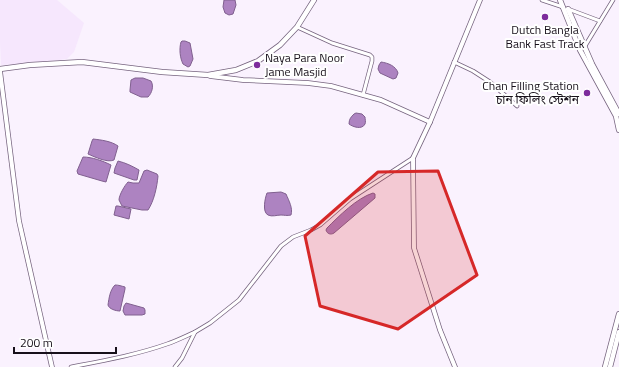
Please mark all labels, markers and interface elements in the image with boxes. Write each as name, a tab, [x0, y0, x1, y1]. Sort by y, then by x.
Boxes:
marker: Dutch Bangla Bank Fast Track	[540, 12, 550, 22]
place label: Dutch Bangla Bank Fast Track	[505, 20, 585, 53]
place label: Naya Para Noor Jame Masjid	[265, 48, 344, 81]
marker: Naya Para Noor Jame Masjid	[252, 60, 262, 70]
place label: Chan Filling Station চান ফিলিং স্টেশন	[482, 76, 580, 109]
marker: Chan Filling Station চান ফিলিং স্টেশন	[582, 88, 592, 98]
scale bar	[14, 329, 116, 355]
text: 200 m	[20, 333, 53, 352]

